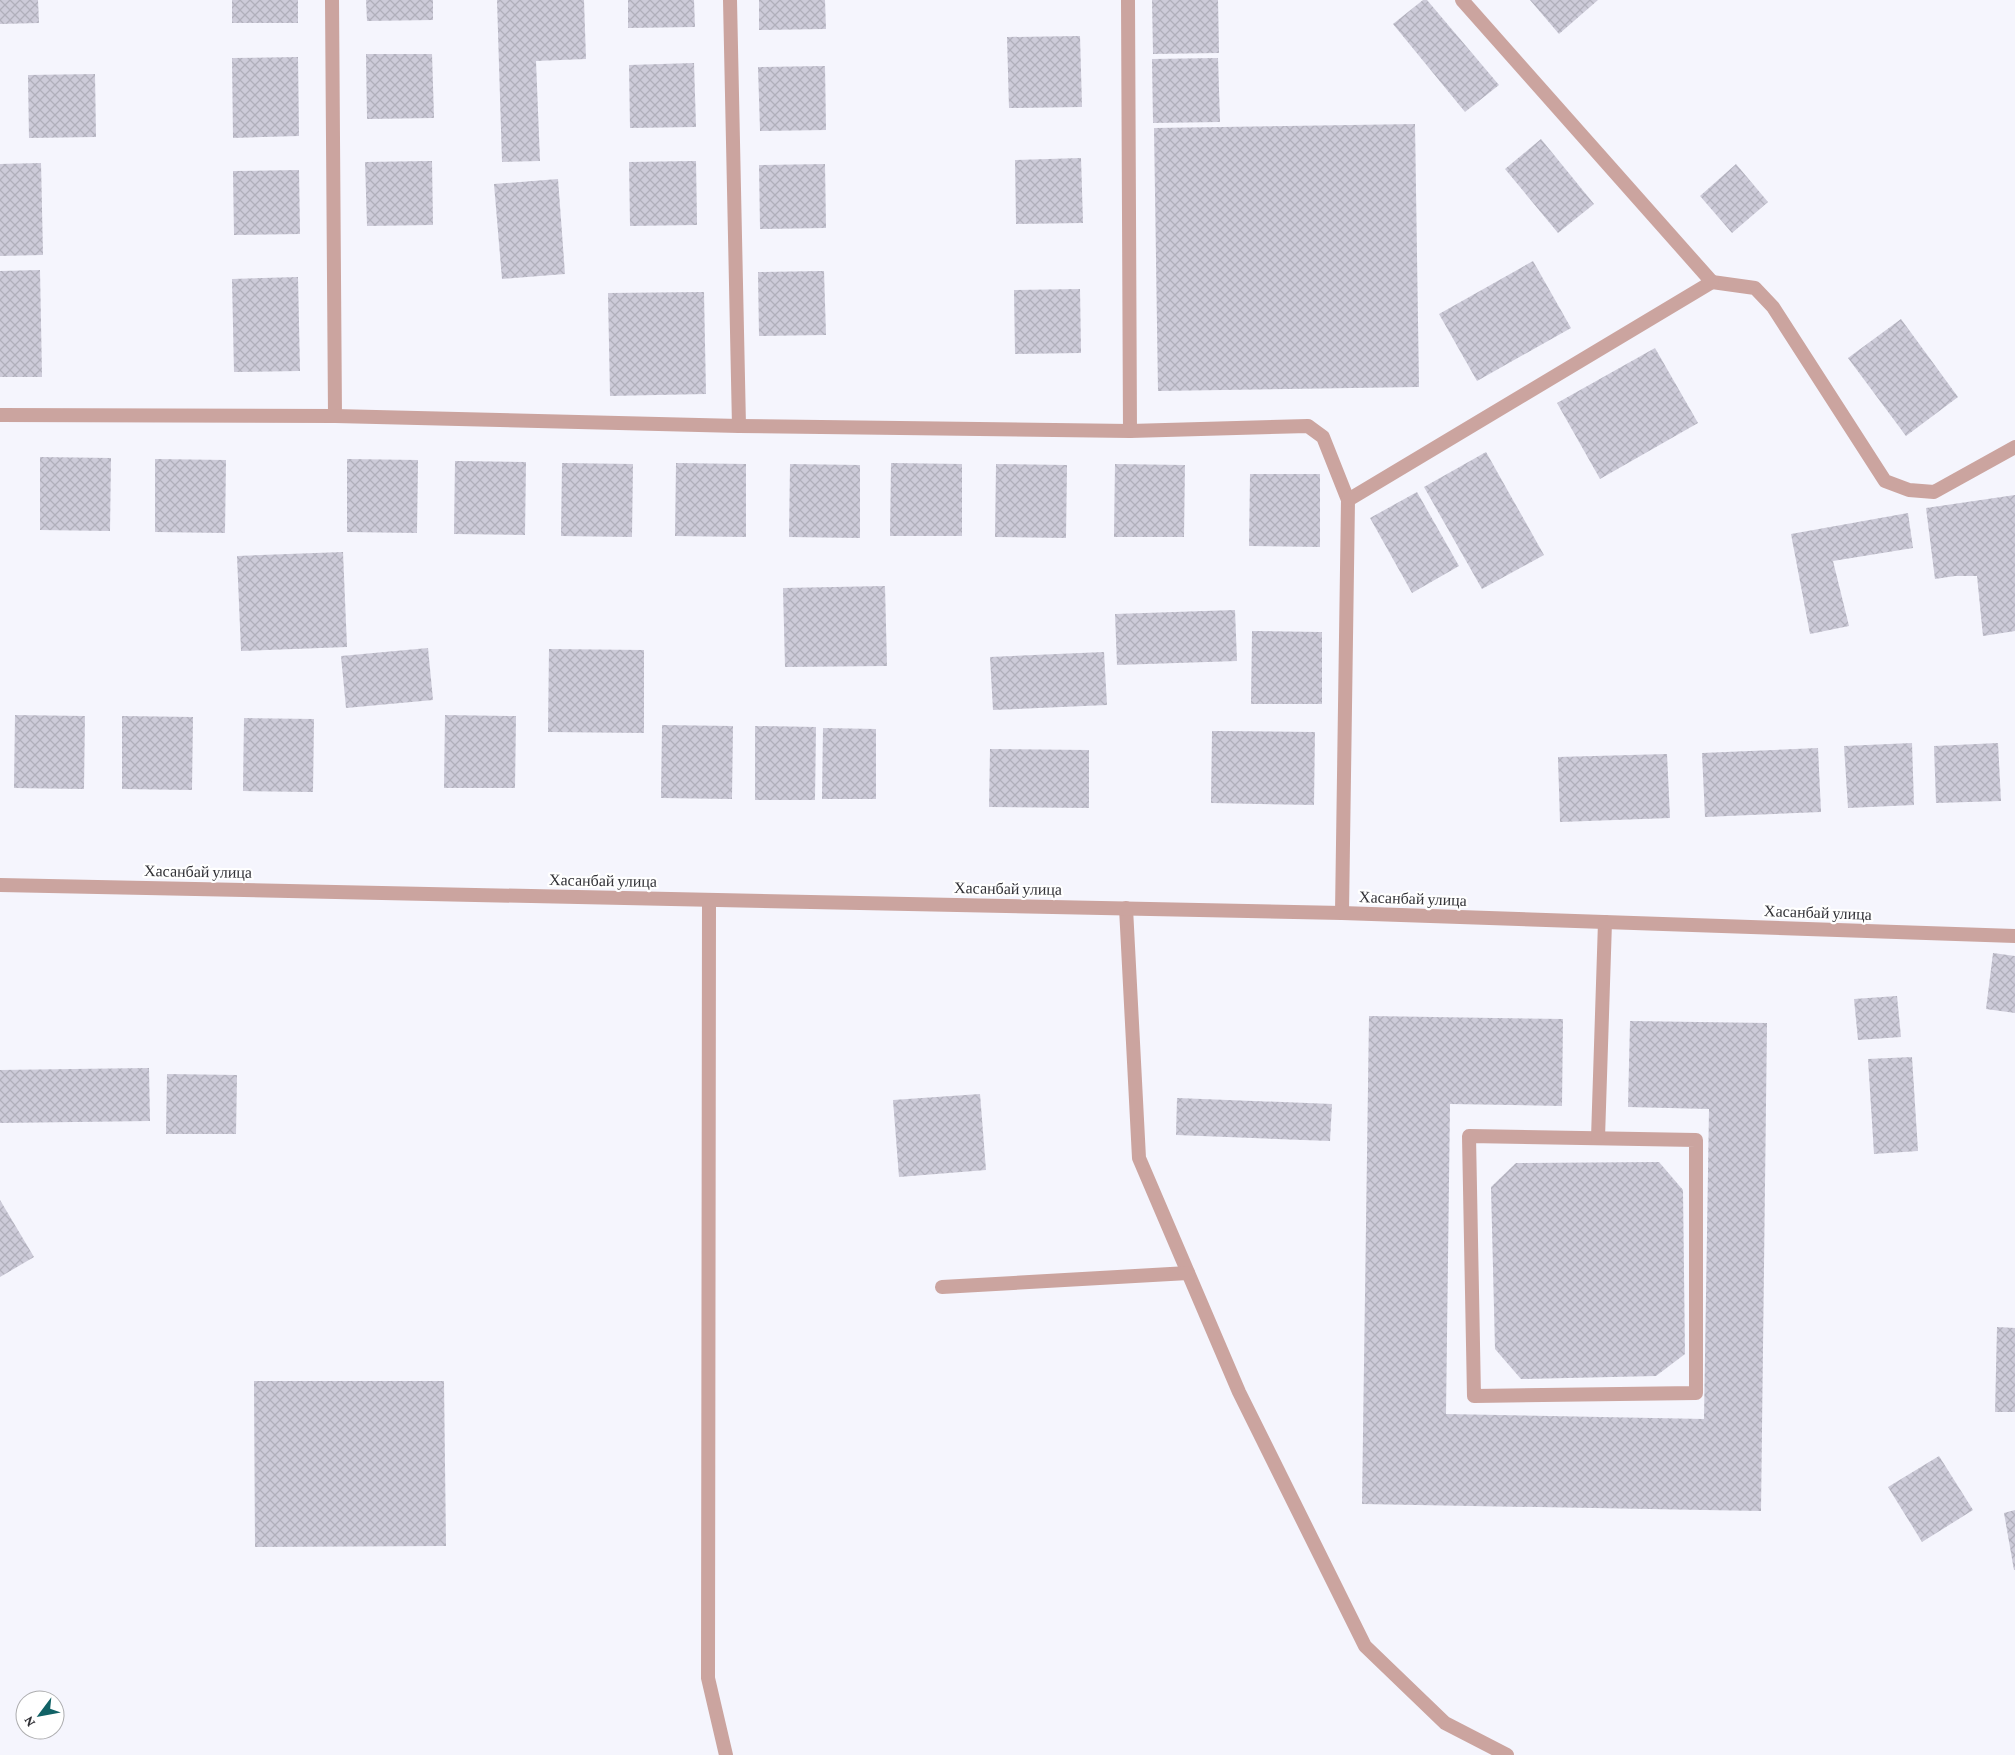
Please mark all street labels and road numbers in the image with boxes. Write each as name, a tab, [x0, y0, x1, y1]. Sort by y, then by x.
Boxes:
street label: Хасанбай улица	[144, 862, 252, 882]
street label: Хасанбай улица	[549, 871, 657, 891]
street label: Хасанбай улица	[954, 879, 1062, 899]
street label: Хасанбай улица	[1359, 888, 1467, 910]
street label: Хасанбай улица	[1764, 902, 1872, 924]

